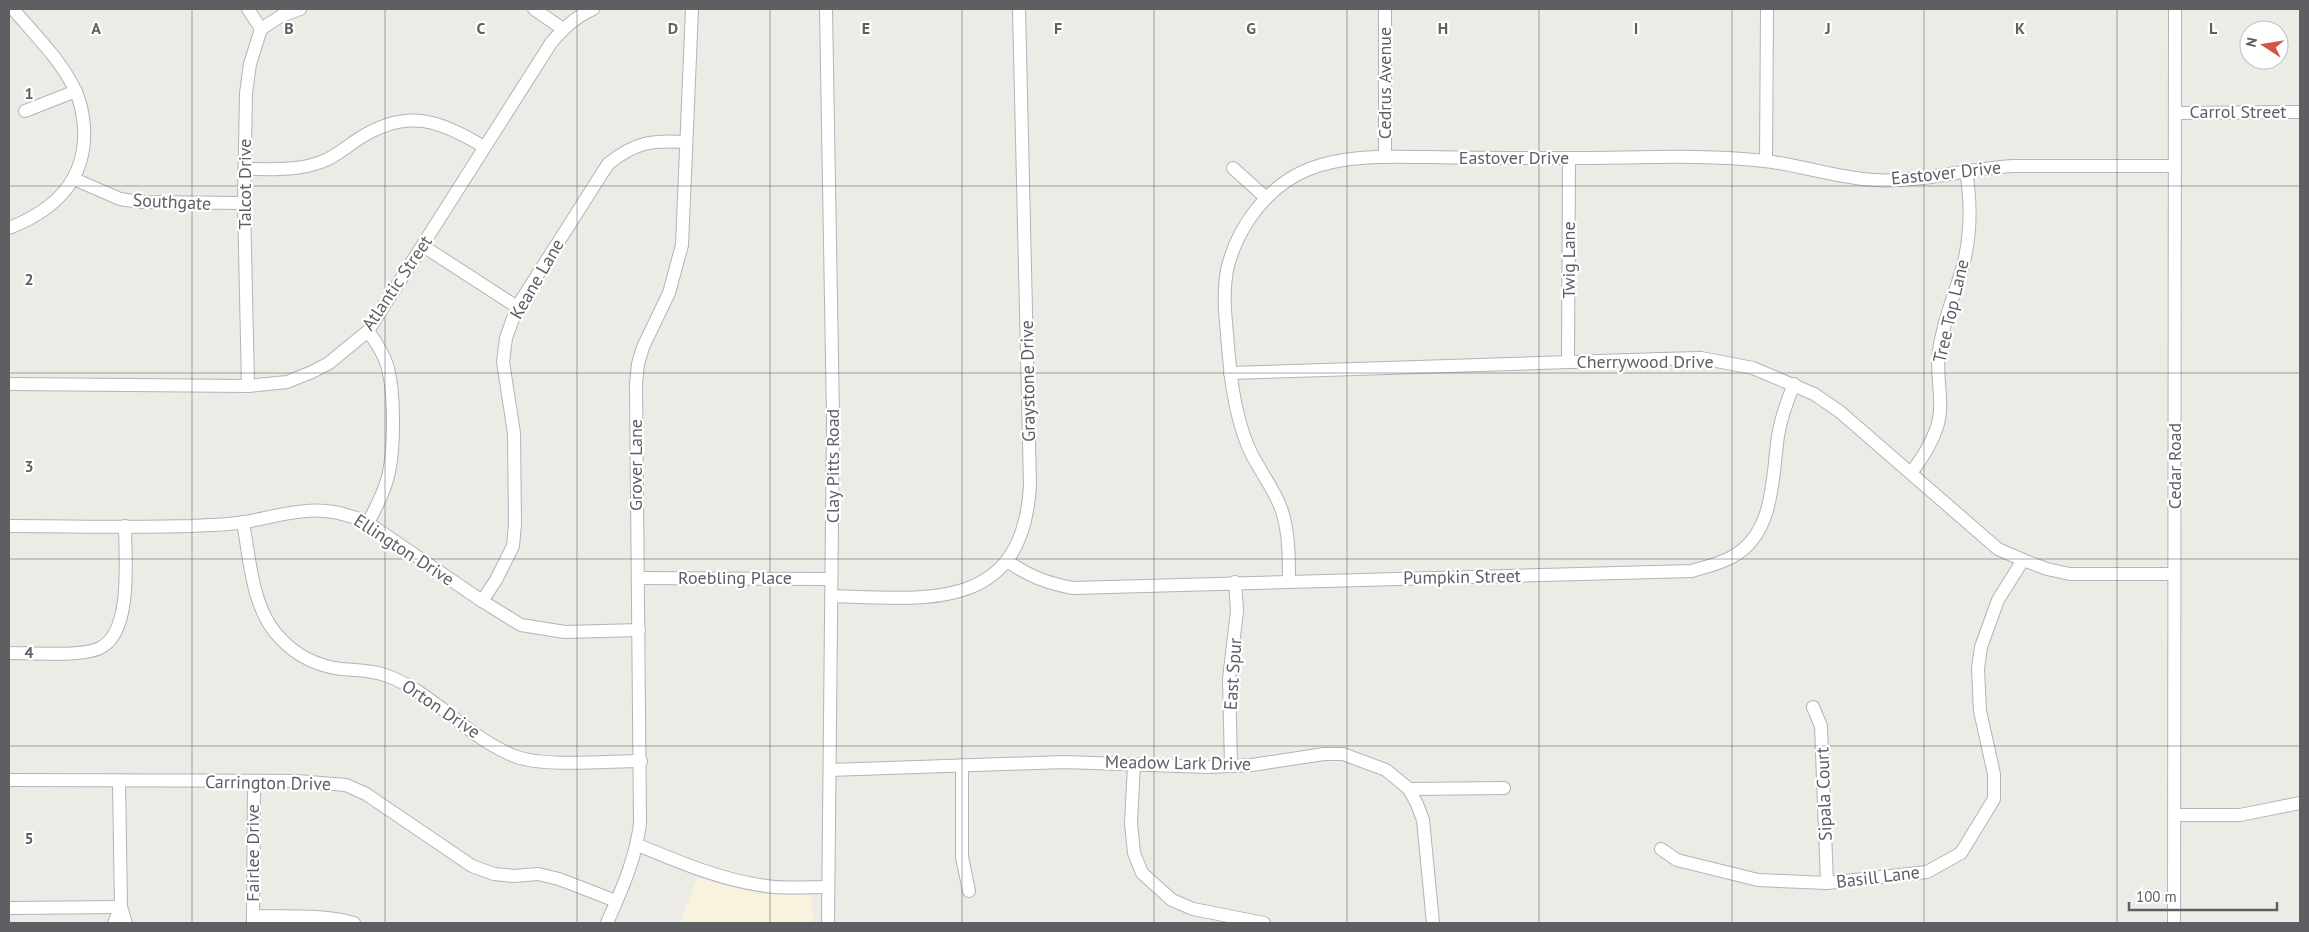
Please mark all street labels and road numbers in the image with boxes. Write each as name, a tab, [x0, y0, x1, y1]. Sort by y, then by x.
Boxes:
street label: Cedrus Avenue	[1373, 27, 1396, 139]
street label: Carrol Street	[2190, 100, 2286, 123]
street label: Talcot Drive	[233, 139, 256, 229]
street label: Eastover Drive	[1459, 146, 1569, 169]
street label: Eastover Drive	[1890, 155, 2002, 190]
street label: Southgate	[132, 188, 212, 215]
street label: Twig Lane	[1557, 221, 1580, 299]
street label: Atlantic Street	[356, 231, 437, 335]
street label: Keane Lane	[504, 235, 569, 323]
street label: Tree Top Lane	[1927, 257, 1974, 365]
street label: Graystone Drive	[1015, 320, 1040, 442]
street label: Cherrywood Drive	[1576, 350, 1714, 373]
street label: Clay Pitts Road	[821, 409, 844, 523]
street label: Grover Lane	[624, 419, 647, 511]
street label: Cedar Road	[2163, 423, 2186, 509]
street label: Ellington Drive	[350, 509, 459, 591]
street label: Pumpkin Street	[1403, 564, 1521, 589]
street label: Roebling Place	[678, 566, 792, 589]
street label: East Spur	[1219, 637, 1246, 711]
street label: Orton Drive	[398, 674, 485, 743]
street label: Sipala Court	[1810, 747, 1837, 841]
street label: Meadow Lark Drive	[1105, 750, 1251, 775]
street label: Carrington Drive	[205, 770, 331, 795]
street label: Fairlee Drive	[241, 804, 264, 902]
street label: Basill Lane	[1835, 860, 1921, 893]

